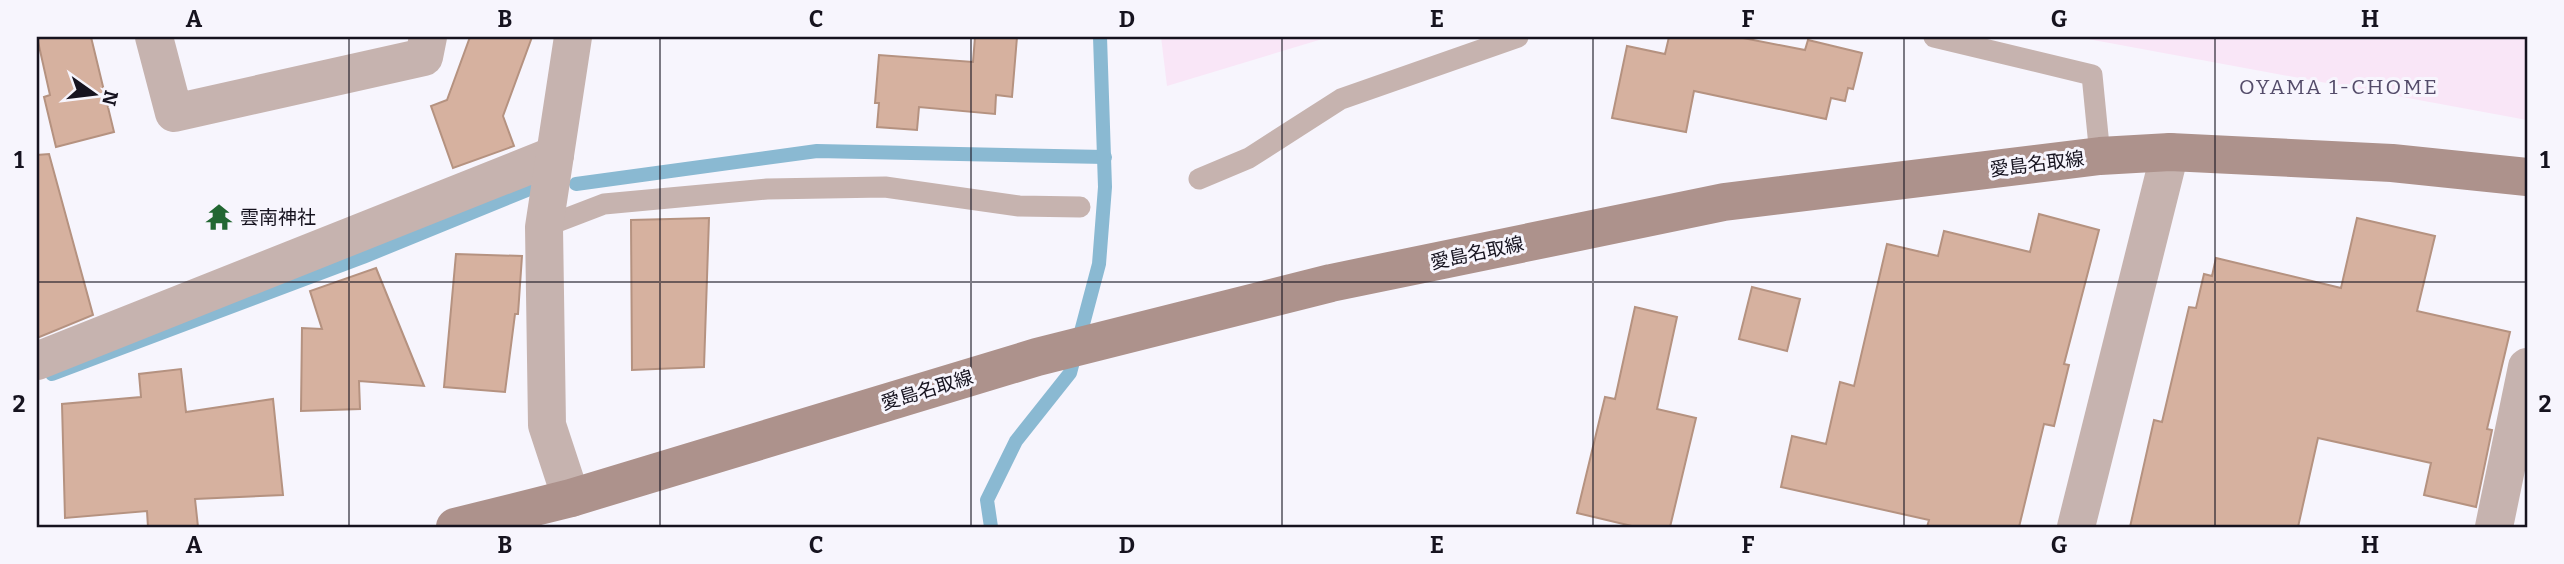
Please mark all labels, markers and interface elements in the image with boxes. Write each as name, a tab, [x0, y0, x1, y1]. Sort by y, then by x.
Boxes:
text: A	[186, 5, 203, 33]
text: B	[498, 5, 512, 33]
text: C	[809, 5, 823, 33]
text: D	[1119, 5, 1135, 33]
text: E	[1430, 5, 1444, 33]
text: F	[1742, 5, 1755, 33]
text: G	[2051, 5, 2068, 33]
text: H	[2361, 5, 2379, 33]
north arrow	[60, 60, 130, 130]
district label: OYAMA 1-CHOME	[2239, 74, 2439, 100]
text: N	[97, 88, 123, 108]
text: 1	[14, 146, 24, 174]
text: 1	[2540, 146, 2550, 174]
street label: 愛島名取線	[1988, 147, 2086, 181]
temple icon: 雲南神社	[204, 202, 234, 232]
place label: 雲南神社	[240, 206, 316, 229]
street label: 愛島名取線	[1428, 232, 1526, 274]
street label: 愛島名取線	[878, 365, 976, 415]
text: 2	[13, 390, 26, 418]
text: 2	[2539, 390, 2552, 418]
text: A	[186, 531, 203, 559]
text: B	[498, 531, 512, 559]
text: C	[809, 531, 823, 559]
text: D	[1119, 531, 1135, 559]
text: E	[1430, 531, 1444, 559]
text: F	[1742, 531, 1755, 559]
text: G	[2051, 531, 2068, 559]
text: H	[2361, 531, 2379, 559]

